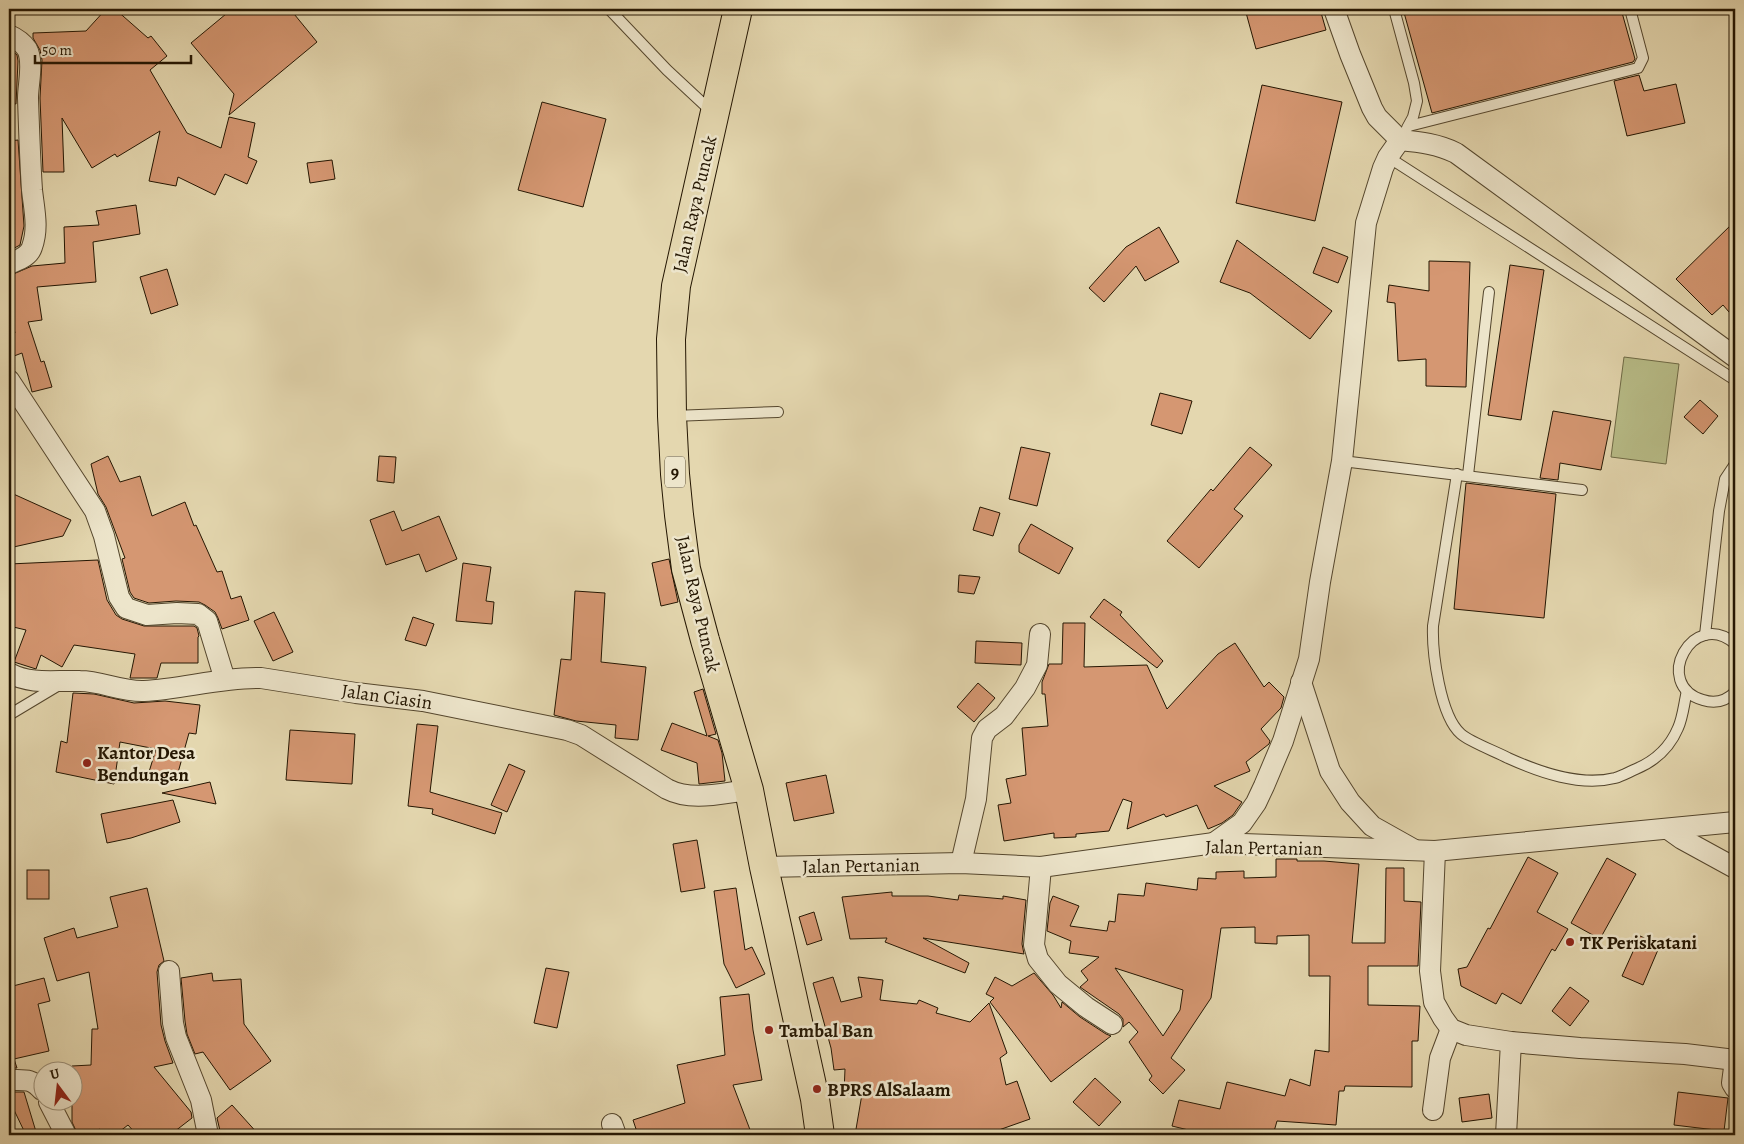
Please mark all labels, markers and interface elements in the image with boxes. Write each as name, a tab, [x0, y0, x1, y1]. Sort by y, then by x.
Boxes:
scale bar	[35, 32, 191, 64]
text: 50 m	[42, 40, 72, 60]
street label: Jalan Raya Puncak	[667, 133, 724, 275]
road number: 9	[665, 457, 685, 488]
street label: Jalan Raya Puncak	[670, 533, 727, 676]
street label: Jalan Ciasin	[340, 678, 434, 716]
place label: Kantor Desa Bendungan	[97, 740, 196, 788]
marker: Kantor Desa Bendungan	[81, 757, 93, 769]
street label: Jalan Pertanian	[1205, 834, 1323, 862]
street label: Jalan Pertanian	[802, 852, 920, 880]
place label: TK Periskatani	[1580, 930, 1698, 956]
marker: TK Periskatani	[1564, 936, 1576, 948]
place label: Tambal Ban	[779, 1018, 873, 1044]
marker: Tambal Ban	[763, 1024, 775, 1036]
north arrow	[32, 1062, 82, 1112]
text: U	[48, 1064, 62, 1084]
place label: BPRS AlSalaam	[827, 1077, 951, 1103]
marker: BPRS AlSalaam	[811, 1083, 823, 1095]

